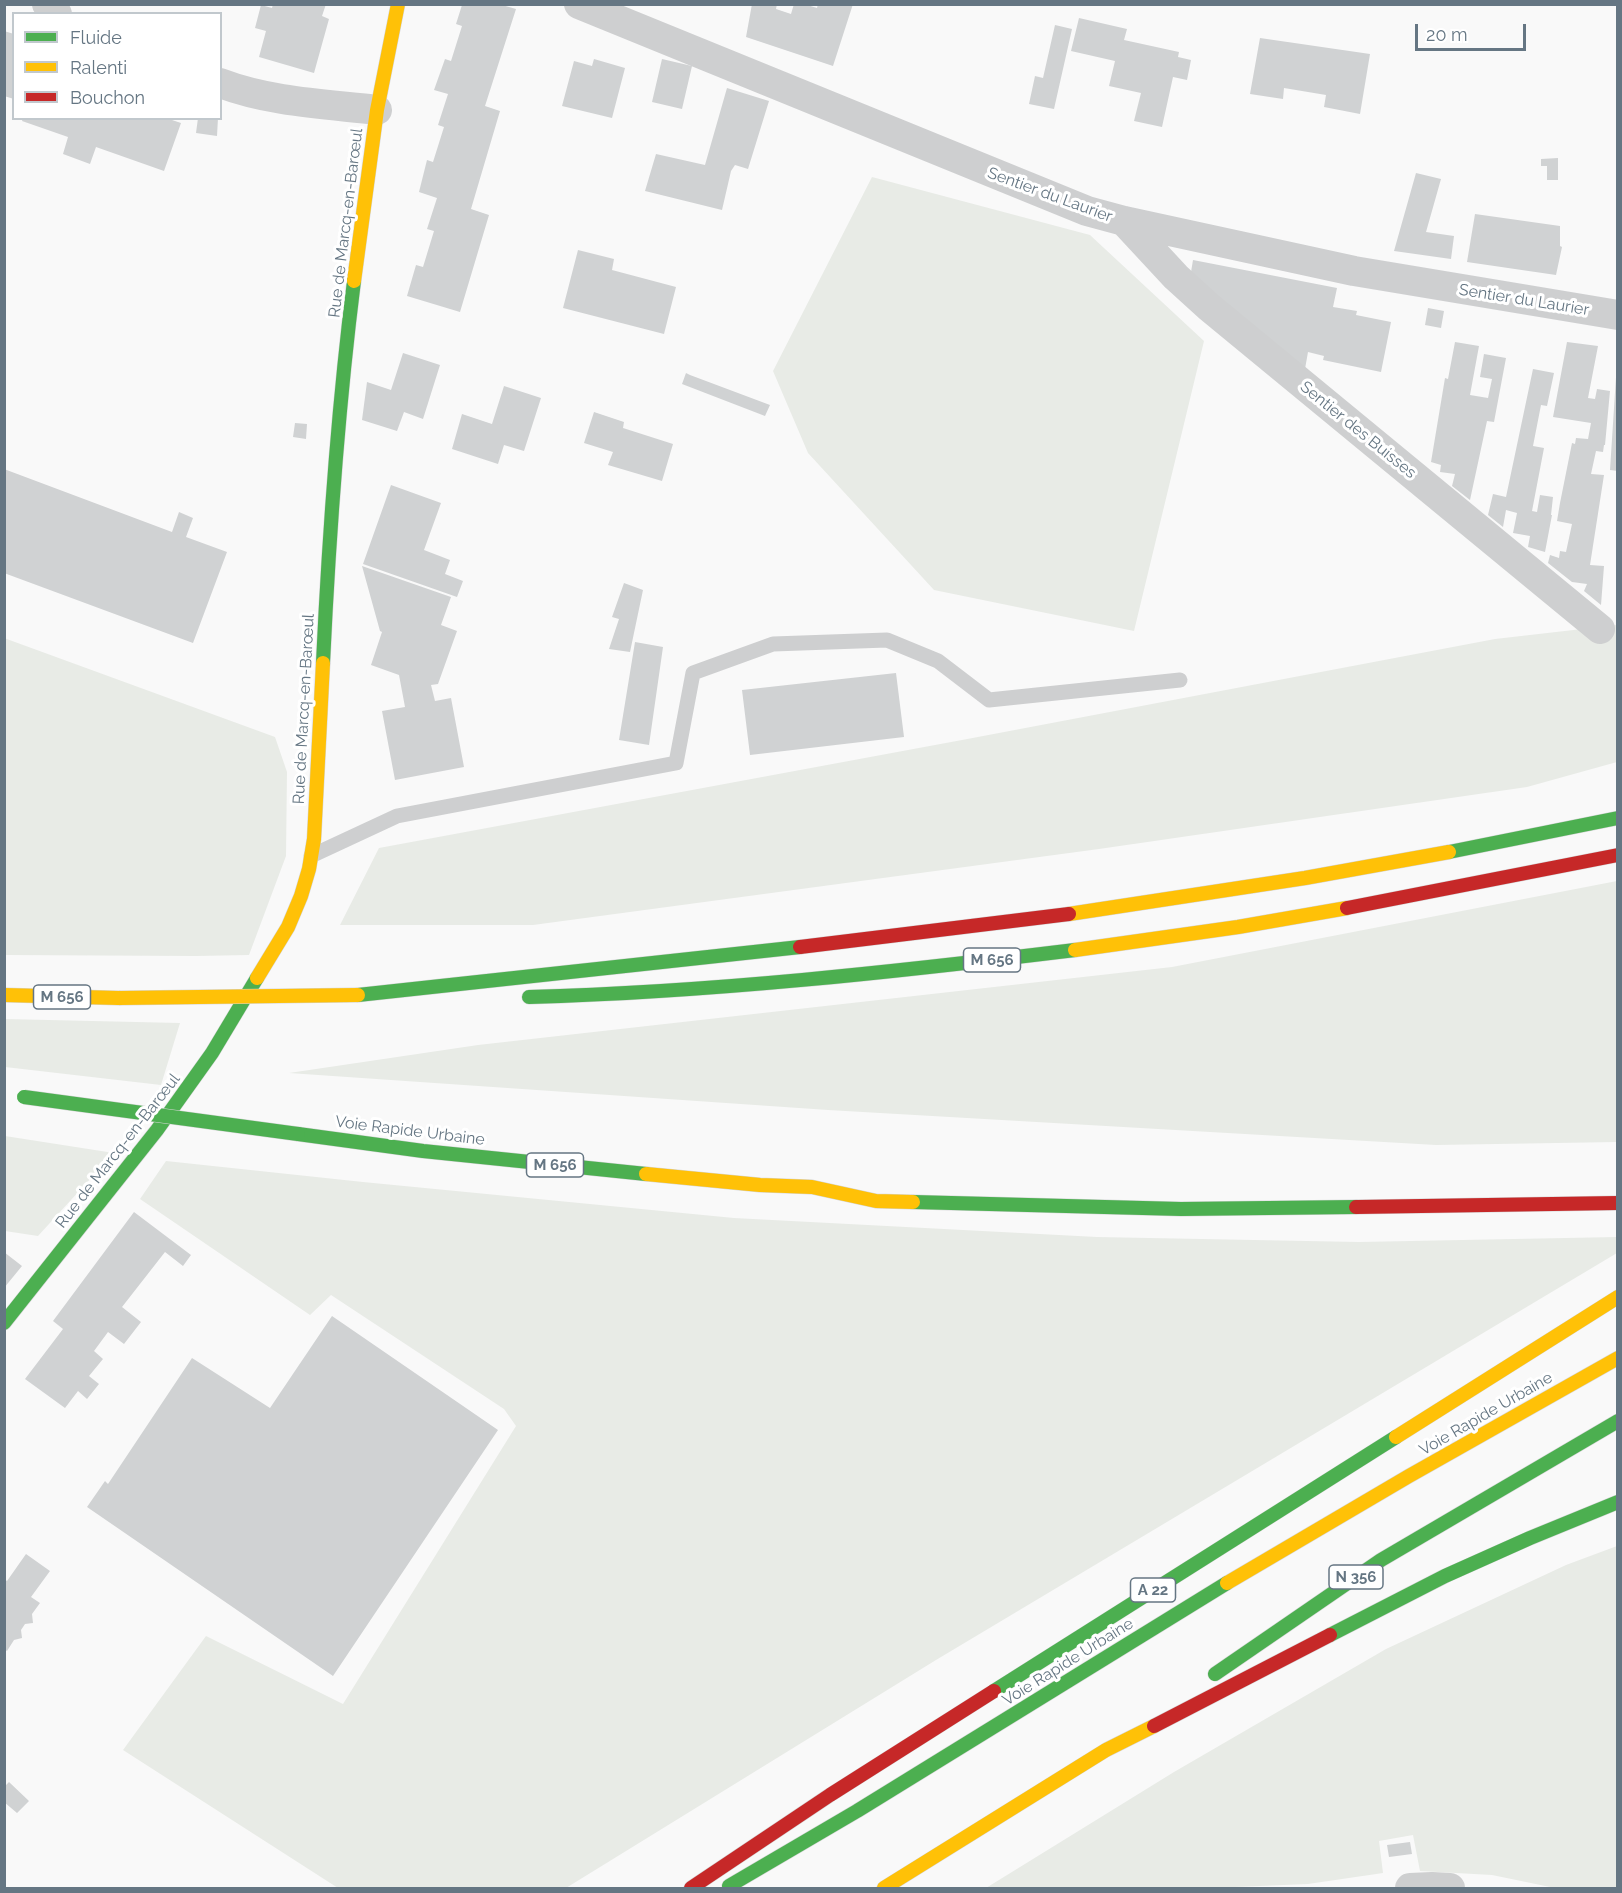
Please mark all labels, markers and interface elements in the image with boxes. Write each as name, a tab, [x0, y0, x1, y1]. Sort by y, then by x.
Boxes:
legend	[12, 12, 222, 120]
scale bar	[1418, 12, 1529, 50]
text: 20 m	[1426, 24, 1468, 45]
text: Fluide	[70, 27, 122, 48]
text: Ralenti	[70, 57, 127, 78]
text: Bouchon	[70, 87, 145, 108]
street label: Rue de Marcq-en-Barœul	[325, 127, 367, 319]
street label: Sentier du Laurier	[985, 163, 1115, 227]
street label: Sentier du Laurier	[1458, 280, 1590, 320]
street label: Sentier des Buisses	[1296, 377, 1420, 483]
street label: Rue de Marcq-en-Barœul	[289, 613, 319, 805]
road number: M 656	[964, 948, 1020, 972]
road number: M 656	[34, 985, 90, 1009]
street label: Rue de Marcq-en-Barœul	[52, 1070, 184, 1232]
street label: Voie Rapide Urbaine	[334, 1112, 486, 1150]
road number: M 656	[526, 1153, 584, 1177]
street label: Voie Rapide Urbaine	[1416, 1368, 1556, 1460]
road number: N 356	[1329, 1565, 1383, 1589]
road number: A 22	[1130, 1578, 1176, 1602]
street label: Voie Rapide Urbaine	[999, 1614, 1137, 1710]

